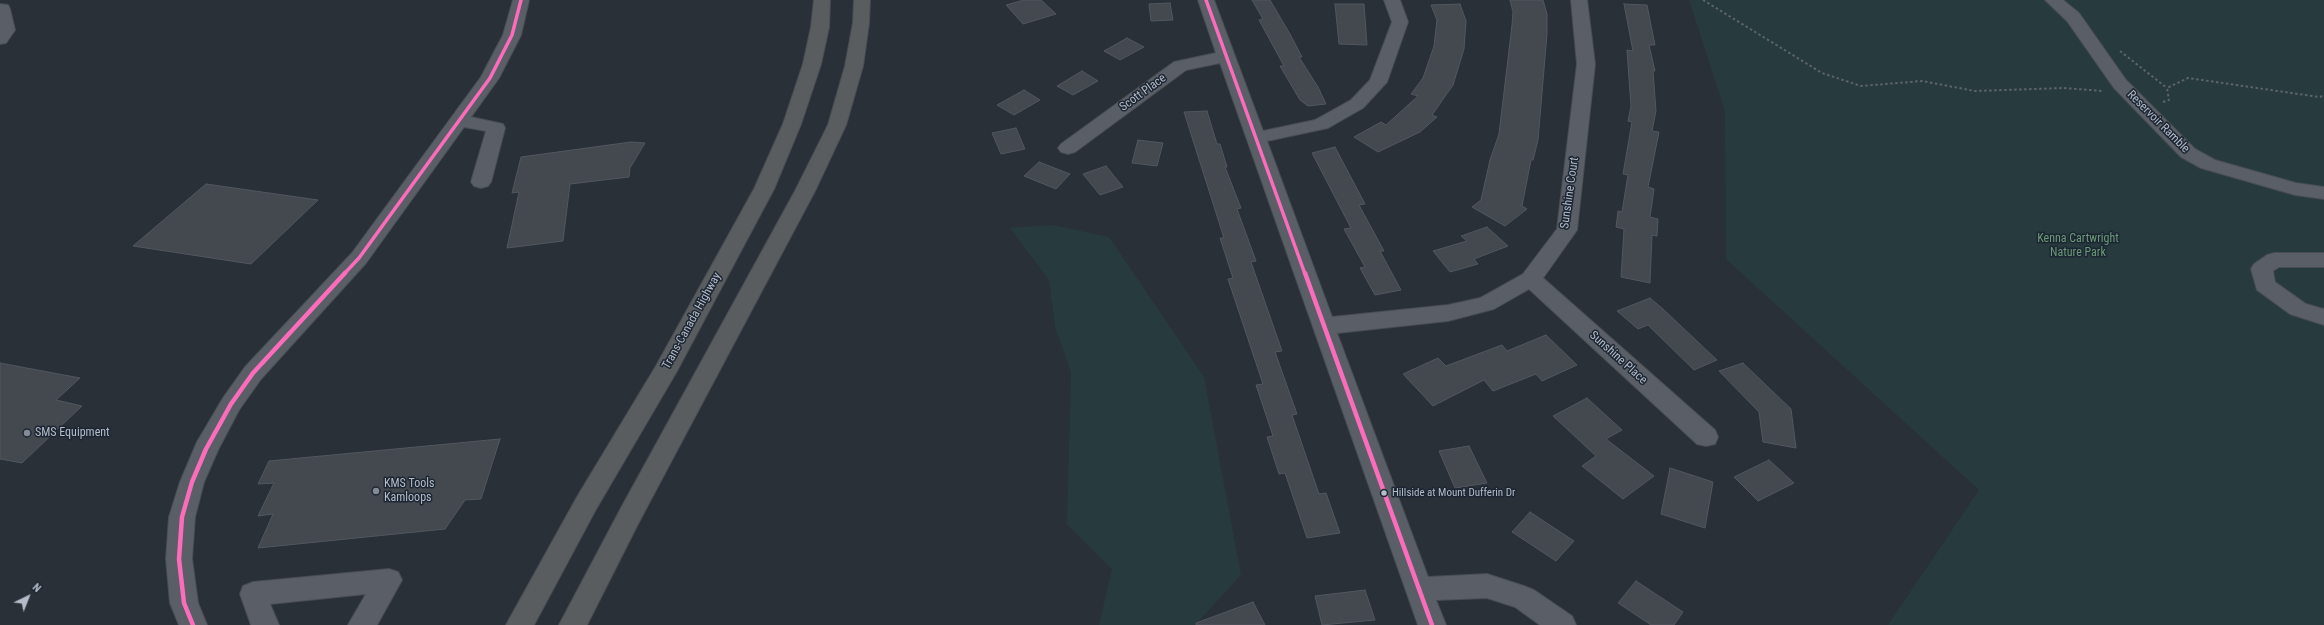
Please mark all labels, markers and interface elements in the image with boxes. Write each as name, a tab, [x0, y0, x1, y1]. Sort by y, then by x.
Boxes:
street label: Scott Place	[1117, 71, 1169, 115]
street label: Reservoir Ramble	[2124, 88, 2192, 156]
street label: Sunshine Court	[1558, 156, 1582, 230]
park label: Kenna Cartwright Nature Park	[2037, 232, 2119, 260]
street label: Trans-Canada Highway	[659, 270, 725, 372]
street label: Sunshine Place	[1586, 328, 1650, 388]
place label: SMS Equipment	[35, 426, 110, 440]
marker: SMS Equipment	[22, 428, 32, 438]
place label: KMS Tools Kamloops	[384, 477, 435, 505]
marker: KMS Tools Kamloops	[371, 486, 381, 496]
place label: Hillside at Mount Dufferin Dr	[1392, 486, 1515, 500]
marker: Hillside at Mount Dufferin Dr	[1379, 488, 1389, 498]
north arrow	[8, 577, 48, 617]
text: N	[30, 581, 43, 595]

